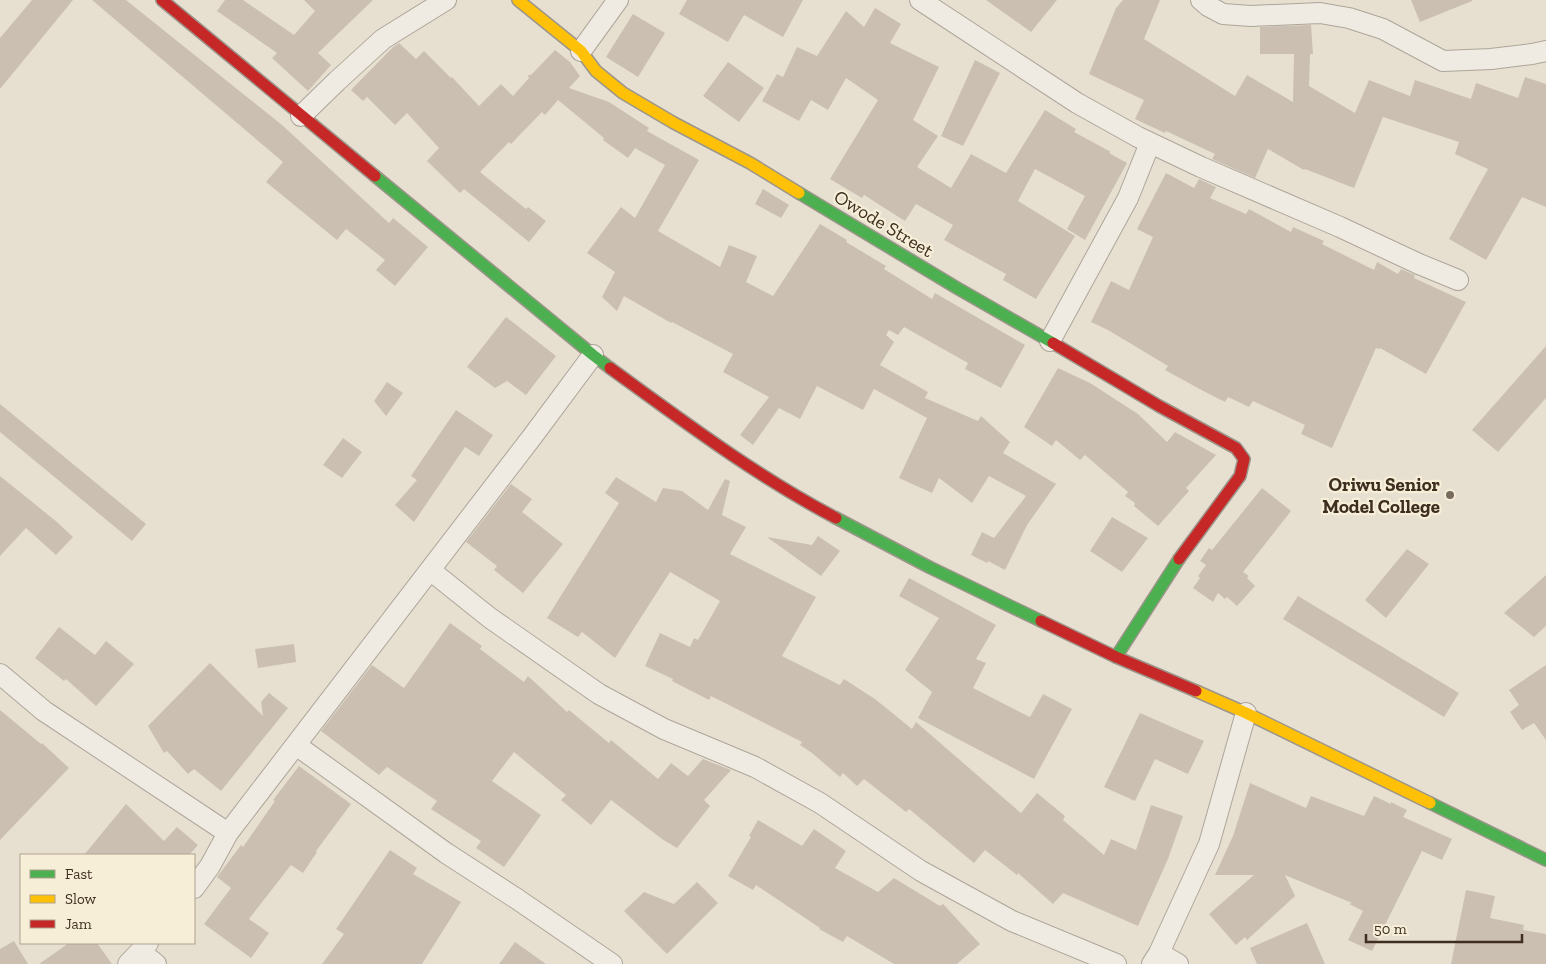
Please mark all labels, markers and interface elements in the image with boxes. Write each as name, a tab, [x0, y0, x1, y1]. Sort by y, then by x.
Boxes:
street label: Owode Street	[830, 185, 938, 262]
place label: Oriwu Senior Model College	[1322, 473, 1441, 518]
marker: Oriwu Senior Model College	[1444, 489, 1456, 501]
legend	[20, 854, 195, 944]
text: Fast	[65, 865, 93, 883]
text: Slow	[65, 890, 97, 908]
scale bar	[1366, 912, 1522, 944]
text: Jam	[65, 915, 92, 933]
text: 50 m	[1374, 920, 1407, 938]

